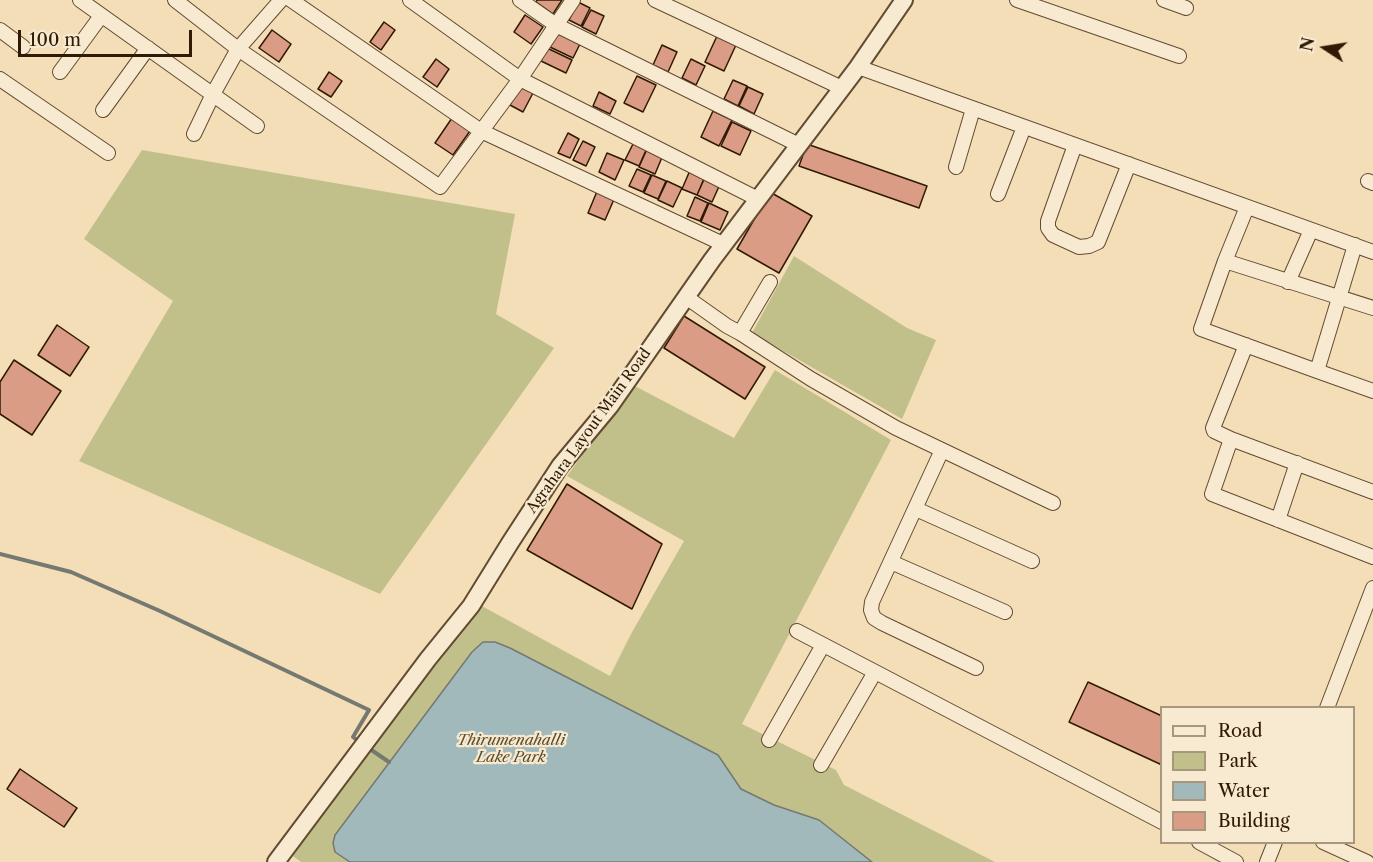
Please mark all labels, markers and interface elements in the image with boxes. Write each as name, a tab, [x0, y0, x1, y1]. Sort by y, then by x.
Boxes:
scale bar	[21, 18, 195, 56]
north arrow	[1295, 18, 1355, 78]
text: 100 m	[29, 29, 81, 51]
text: N	[1296, 35, 1319, 53]
street label: Agrahara Layout Main Road	[523, 345, 655, 517]
legend	[1160, 706, 1355, 844]
text: Road	[1218, 720, 1263, 742]
park label: Thirumenahalli Lake Park	[457, 732, 565, 767]
text: Park	[1218, 750, 1257, 772]
text: Water	[1218, 780, 1270, 802]
text: Building	[1218, 810, 1290, 832]

